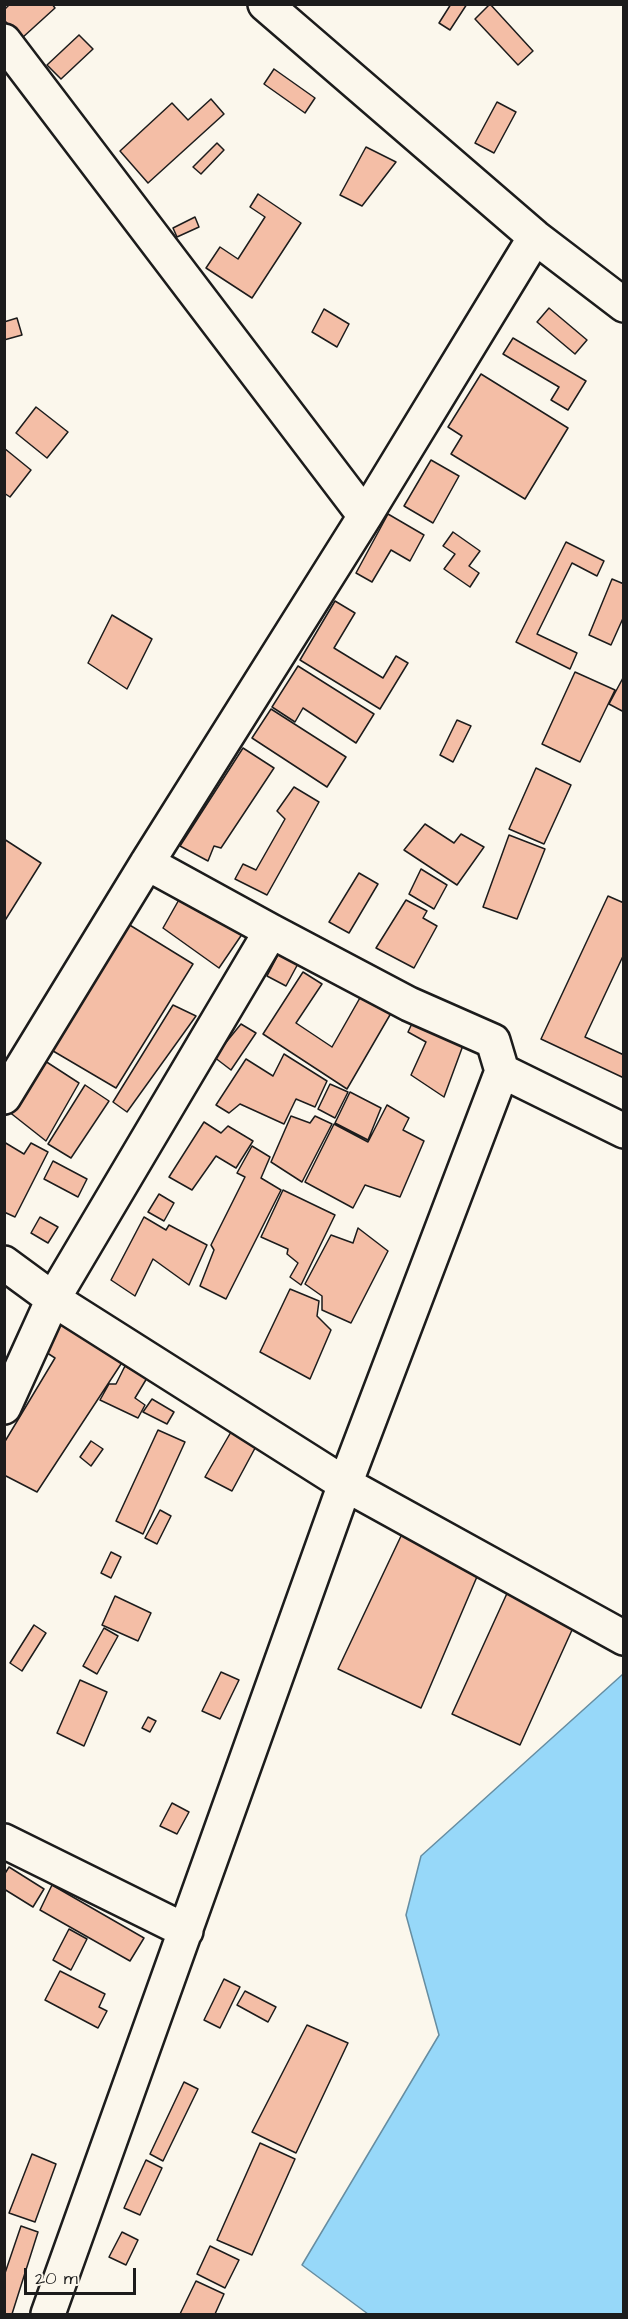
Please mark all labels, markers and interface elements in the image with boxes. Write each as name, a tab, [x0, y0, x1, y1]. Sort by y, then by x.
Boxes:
scale bar	[27, 2256, 140, 2294]
text: 20 m	[35, 2266, 78, 2291]

